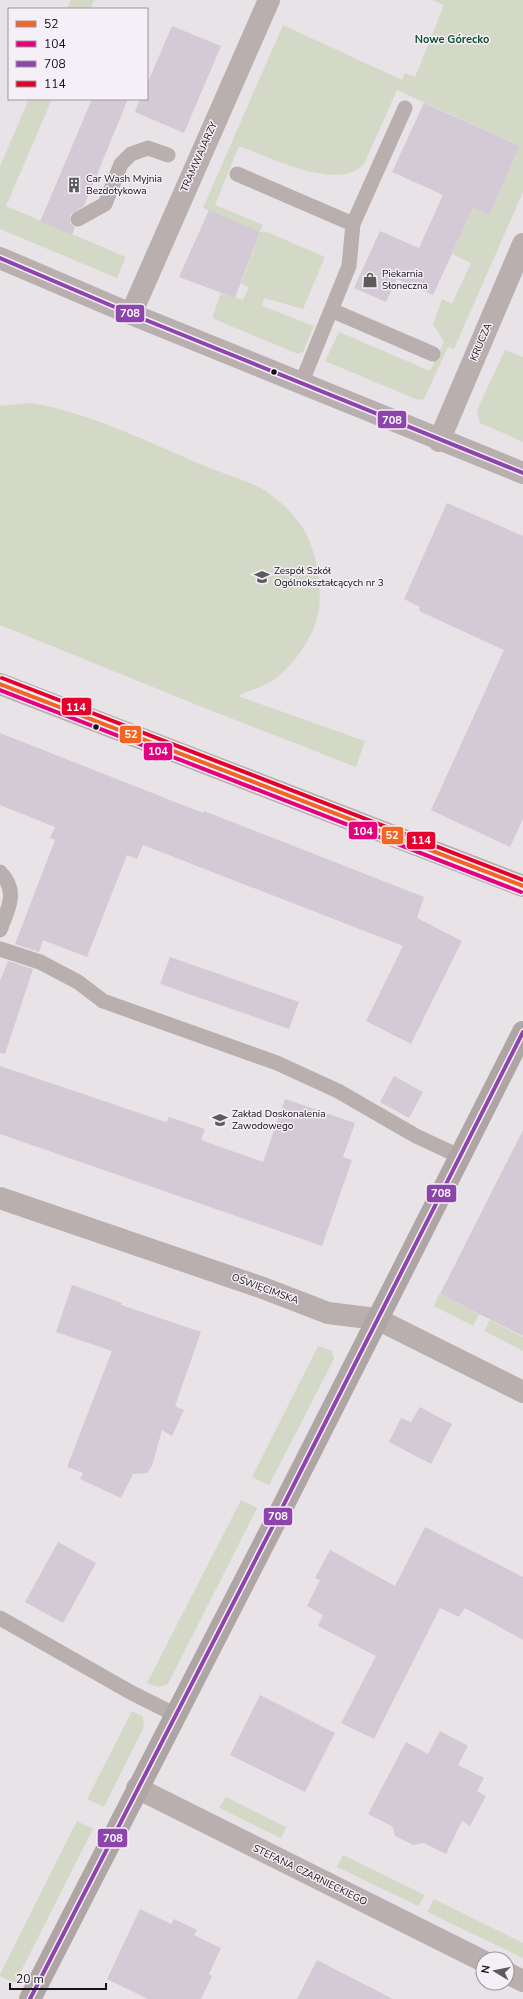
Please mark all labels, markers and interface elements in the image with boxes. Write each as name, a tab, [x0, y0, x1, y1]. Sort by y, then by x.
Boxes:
legend	[8, 8, 148, 100]
text: 52	[44, 16, 58, 32]
district label: Nowe Górecko	[415, 32, 489, 47]
text: 104	[44, 36, 66, 52]
text: 708	[44, 56, 66, 72]
text: 114	[44, 76, 66, 92]
street label: TRAMWAJARZY	[177, 119, 221, 194]
place label: Car Wash Myjnia Bezdotykowa	[86, 172, 162, 198]
building icon: Car Wash Myjnia Bezdotykowa	[65, 176, 83, 194]
place label: Piekarnia Słoneczna	[382, 267, 428, 293]
shop icon: Piekarnia Słoneczna	[361, 271, 379, 289]
line badge: 708	[115, 304, 145, 323]
text: 708	[120, 306, 140, 321]
street label: KRUCZA	[467, 320, 496, 363]
unlabelled marker	[269, 367, 279, 377]
line badge: 708	[377, 410, 407, 429]
text: 708	[382, 413, 402, 428]
place label: Zespół Szkół Ogólnokształcących nr 3	[274, 564, 384, 590]
school or university icon: Zespół Szkół Ogólnokształcących nr 3	[253, 568, 271, 586]
line badge: 114	[61, 697, 92, 716]
text: 114	[66, 700, 86, 715]
unlabelled marker	[91, 722, 101, 732]
line badge: 52	[119, 725, 142, 744]
text: 52	[124, 727, 138, 742]
line badge: 104	[143, 742, 173, 761]
text: 104	[148, 744, 168, 759]
line badge: 104	[348, 821, 378, 840]
text: 104	[353, 824, 373, 839]
line badge: 52	[381, 826, 404, 845]
text: 52	[385, 828, 399, 843]
line badge: 114	[406, 831, 436, 850]
text: 114	[411, 833, 431, 848]
place label: Zakład Doskonalenia Zawodowego	[232, 1107, 325, 1133]
school or university icon: Zakład Doskonalenia Zawodowego	[211, 1111, 229, 1129]
line badge: 708	[426, 1184, 457, 1203]
text: 708	[431, 1186, 451, 1201]
street label: OŚWIĘCIMSKA	[230, 1270, 301, 1308]
line badge: 708	[263, 1507, 293, 1526]
text: 708	[268, 1509, 288, 1524]
line badge: 708	[97, 1828, 128, 1848]
text: 708	[103, 1831, 123, 1846]
street label: STEFANA CZARNIECKIEGO	[250, 1841, 370, 1909]
north arrow	[475, 1951, 515, 1991]
text: N	[478, 1964, 494, 1975]
scale bar	[10, 1965, 106, 1991]
text: 20 m	[16, 1971, 44, 1987]

